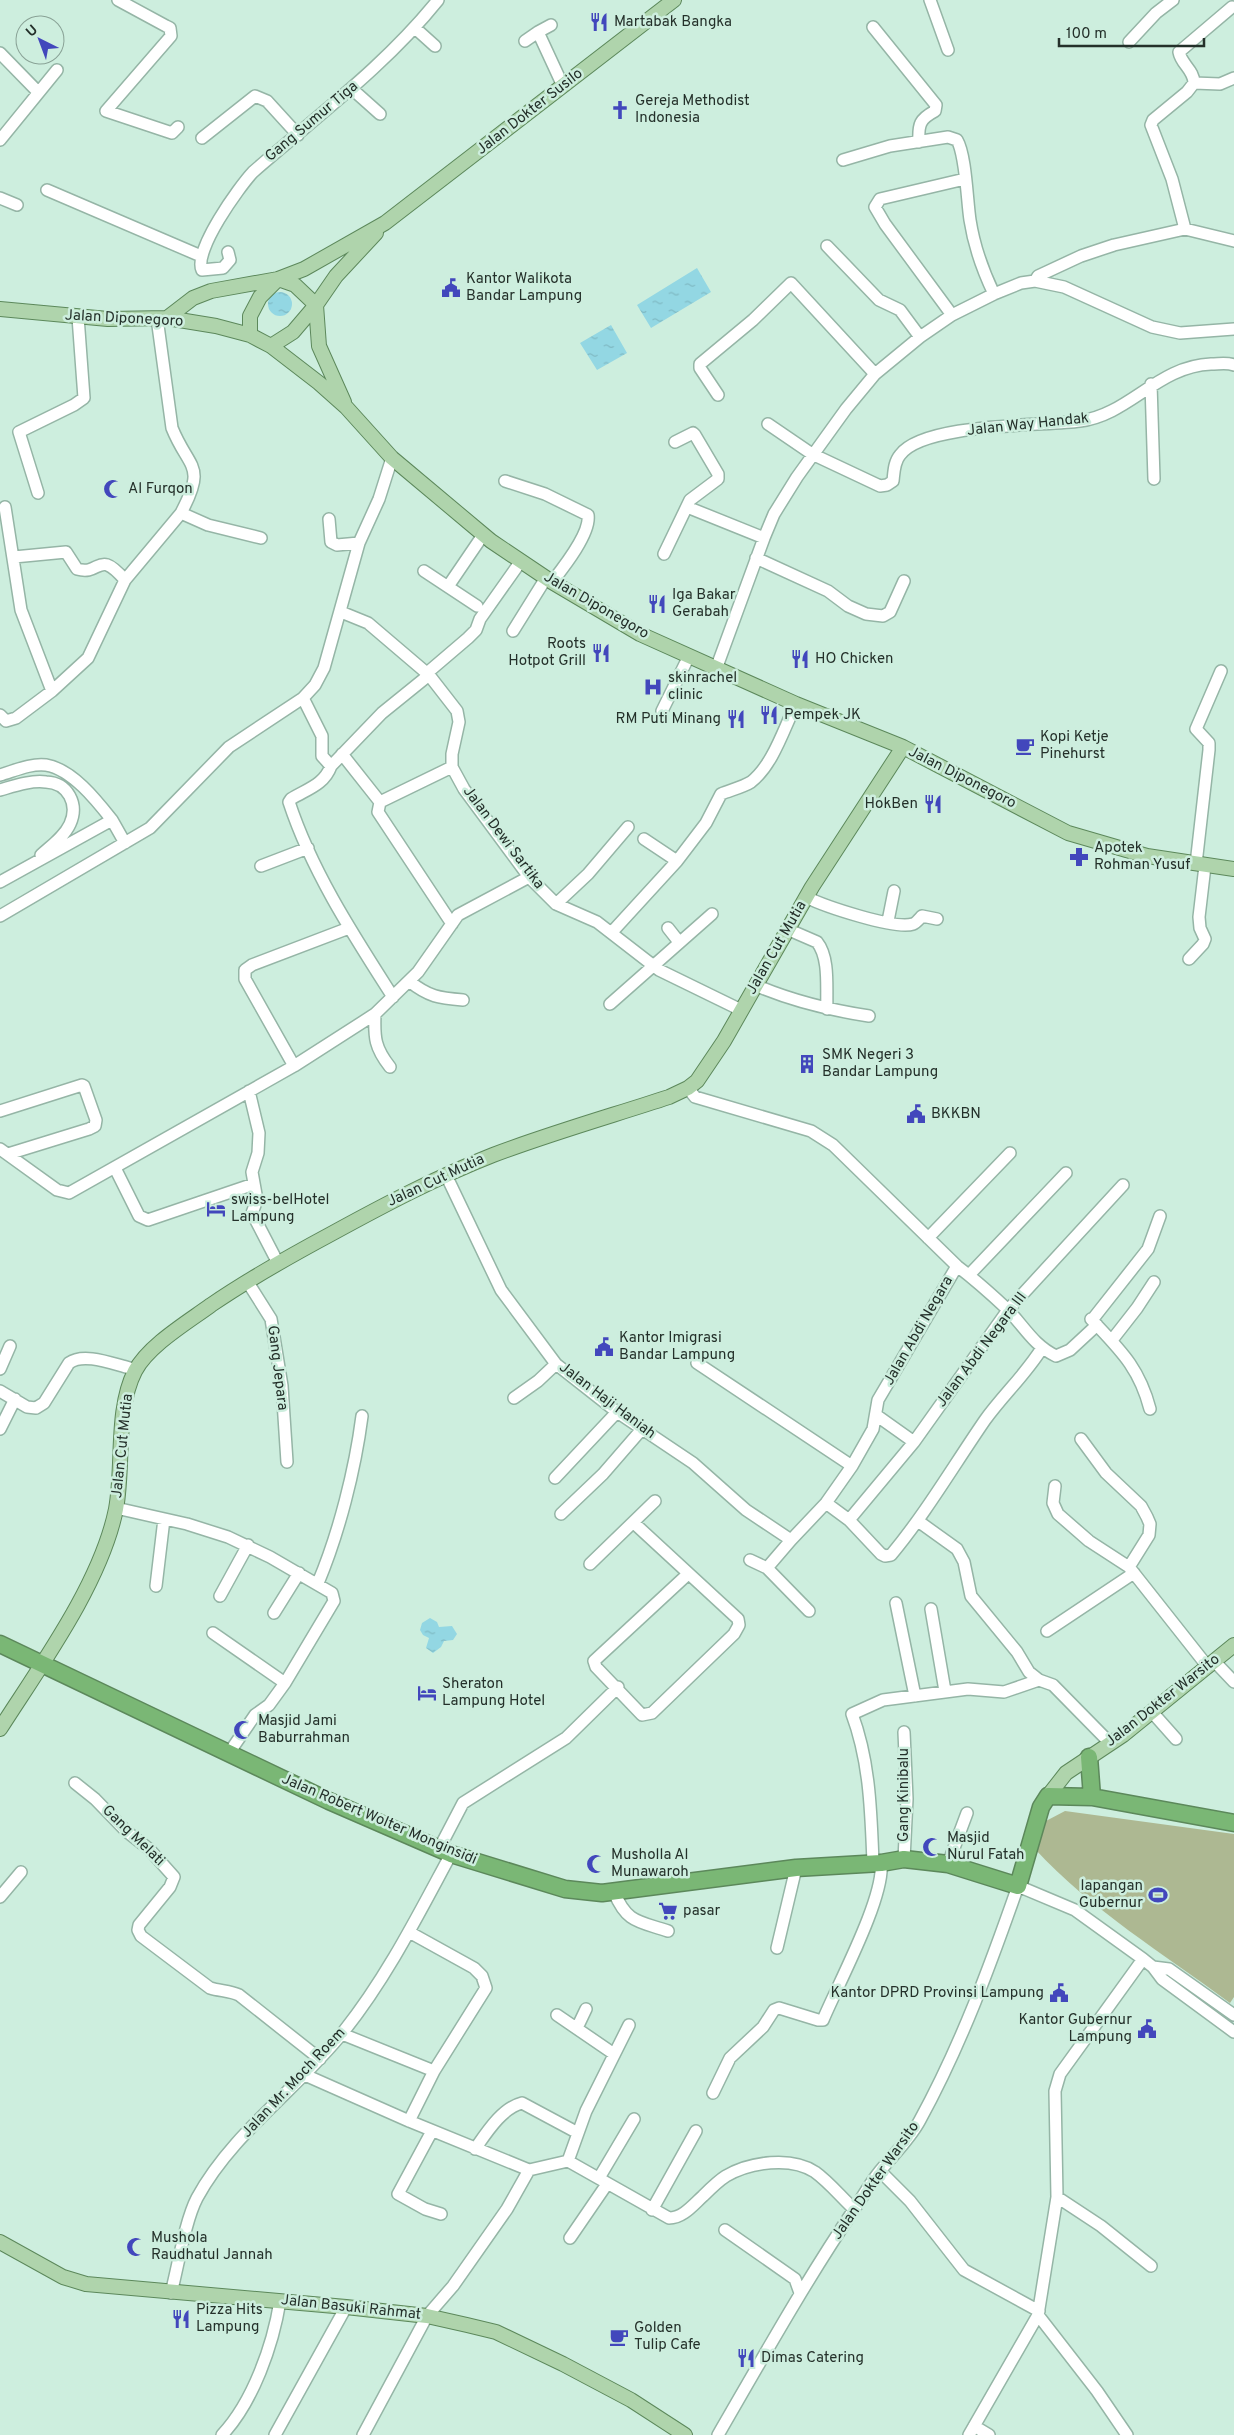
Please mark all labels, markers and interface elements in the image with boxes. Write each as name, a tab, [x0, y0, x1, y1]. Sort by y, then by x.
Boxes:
restaurant icon: Martabak Bangka	[588, 11, 610, 33]
place label: Martabak Bangka	[614, 13, 732, 32]
north arrow	[15, 15, 65, 65]
scale bar	[1059, 15, 1204, 47]
text: U	[23, 22, 42, 41]
text: 100 m	[1066, 25, 1107, 44]
street label: Jalan Dokter Susilo	[473, 64, 587, 160]
street label: Gang Sumur Tiga	[262, 78, 362, 166]
place label: Gereja Methodist Indonesia	[635, 92, 750, 128]
church icon: Gereja Methodist Indonesia	[609, 99, 631, 121]
place label: Kantor Walikota Bandar Lampung	[466, 270, 582, 306]
public building icon: Kantor Walikota Bandar Lampung	[440, 277, 462, 299]
street label: Jalan Diponegoro	[64, 306, 184, 332]
street label: Jalan Way Handak	[966, 409, 1090, 441]
mosque icon: Al Furqon	[102, 478, 124, 500]
place label: Al Furqon	[128, 480, 193, 499]
street label: Jalan Diponegoro	[540, 568, 652, 644]
place label: Iga Bakar Gerabah	[672, 586, 736, 622]
restaurant icon: Iga Bakar Gerabah	[646, 593, 668, 615]
place label: Roots Hotpot Grill	[508, 635, 586, 671]
restaurant icon: Roots Hotpot Grill	[590, 642, 612, 664]
restaurant icon: HO Chicken	[789, 648, 811, 670]
place label: HO Chicken	[815, 650, 894, 669]
place label: skinrachel clinic	[668, 669, 737, 705]
hospital icon: skinrachel clinic	[642, 676, 664, 698]
restaurant icon: Pempek JK	[758, 704, 780, 726]
place label: Pempek JK	[784, 706, 861, 725]
restaurant icon: RM Puti Minang	[725, 708, 747, 730]
place label: RM Puti Minang	[615, 710, 721, 729]
place label: Kopi Ketje Pinehurst	[1040, 728, 1109, 764]
cafe icon: Kopi Ketje Pinehurst	[1014, 735, 1036, 757]
street label: Jalan Diponegoro	[905, 743, 1019, 813]
street label: Jalan Dewi Sartika	[458, 783, 548, 893]
restaurant icon: HokBen	[922, 793, 944, 815]
place label: HokBen	[864, 795, 918, 814]
place label: Apotek Rohman Yusuf	[1094, 839, 1190, 875]
pharmacy icon: Apotek Rohman Yusuf	[1068, 846, 1090, 868]
street label: Jalan Cut Mutia	[743, 898, 811, 998]
place label: SMK Negeri 3 Bandar Lampung	[822, 1046, 938, 1082]
building icon: SMK Negeri 3 Bandar Lampung	[796, 1053, 818, 1075]
public building icon: BKKBN	[905, 1103, 927, 1125]
place label: BKKBN	[931, 1105, 981, 1124]
street label: Jalan Cut Mutia	[384, 1150, 488, 1212]
place label: swiss-belHotel Lampung	[231, 1191, 329, 1227]
hotel icon: swiss-belHotel Lampung	[205, 1198, 227, 1220]
street label: Jalan Abdi Negara	[880, 1273, 958, 1389]
street label: Jalan Abdi Negara III	[933, 1289, 1031, 1411]
street label: Gang Jepara	[262, 1324, 292, 1412]
place label: Kantor Imigrasi Bandar Lampung	[619, 1329, 735, 1365]
public building icon: Kantor Imigrasi Bandar Lampung	[593, 1336, 615, 1358]
street label: Jalan Haji Haniah	[555, 1358, 659, 1444]
street label: Jalan Cut Mutia	[108, 1393, 138, 1499]
street label: Jalan Dokter Warsito	[1102, 1650, 1224, 1752]
place label: Sheraton Lampung Hotel	[442, 1675, 545, 1711]
hotel icon: Sheraton Lampung Hotel	[416, 1682, 438, 1704]
place label: Masjid Jami Baburrahman	[258, 1712, 350, 1748]
mosque icon: Masjid Jami Baburrahman	[232, 1719, 254, 1741]
street label: Gang Kinibalu	[895, 1748, 914, 1842]
street label: Jalan Robert Wolter Monginsidi	[278, 1770, 480, 1870]
street label: Gang Melati	[98, 1801, 168, 1871]
place label: Masjid Nurul Fatah	[947, 1829, 1025, 1865]
mosque icon: Masjid Nurul Fatah	[921, 1836, 943, 1858]
place label: Musholla Al Munawaroh	[611, 1846, 689, 1882]
mosque icon: Musholla Al Munawaroh	[585, 1853, 607, 1875]
place label: lapangan Gubernur	[1079, 1877, 1143, 1913]
sports icon: lapangan Gubernur	[1147, 1884, 1169, 1906]
supermarket icon: pasar	[657, 1900, 679, 1922]
place label: pasar	[683, 1902, 721, 1921]
public building icon: Kantor DPRD Provinsi Lampung	[1048, 1982, 1070, 2004]
place label: Kantor DPRD Provinsi Lampung	[830, 1984, 1044, 2003]
place label: Kantor Gubernur Lampung	[1019, 2011, 1132, 2047]
public building icon: Kantor Gubernur Lampung	[1136, 2018, 1158, 2040]
street label: Jalan Mr. Moch Roem	[238, 2024, 350, 2142]
street label: Jalan Dokter Warsito	[828, 2118, 924, 2244]
place label: Mushola Raudhatul Jannah	[151, 2229, 273, 2265]
mosque icon: Mushola Raudhatul Jannah	[125, 2236, 147, 2258]
street label: Jalan Basuki Rahmat	[280, 2291, 422, 2325]
place label: Pizza Hits Lampung	[196, 2301, 263, 2337]
restaurant icon: Pizza Hits Lampung	[170, 2308, 192, 2330]
place label: Golden Tulip Cafe	[634, 2319, 701, 2355]
cafe icon: Golden Tulip Cafe	[608, 2326, 630, 2348]
restaurant icon: Dimas Catering	[735, 2347, 757, 2369]
place label: Dimas Catering	[761, 2349, 864, 2368]

